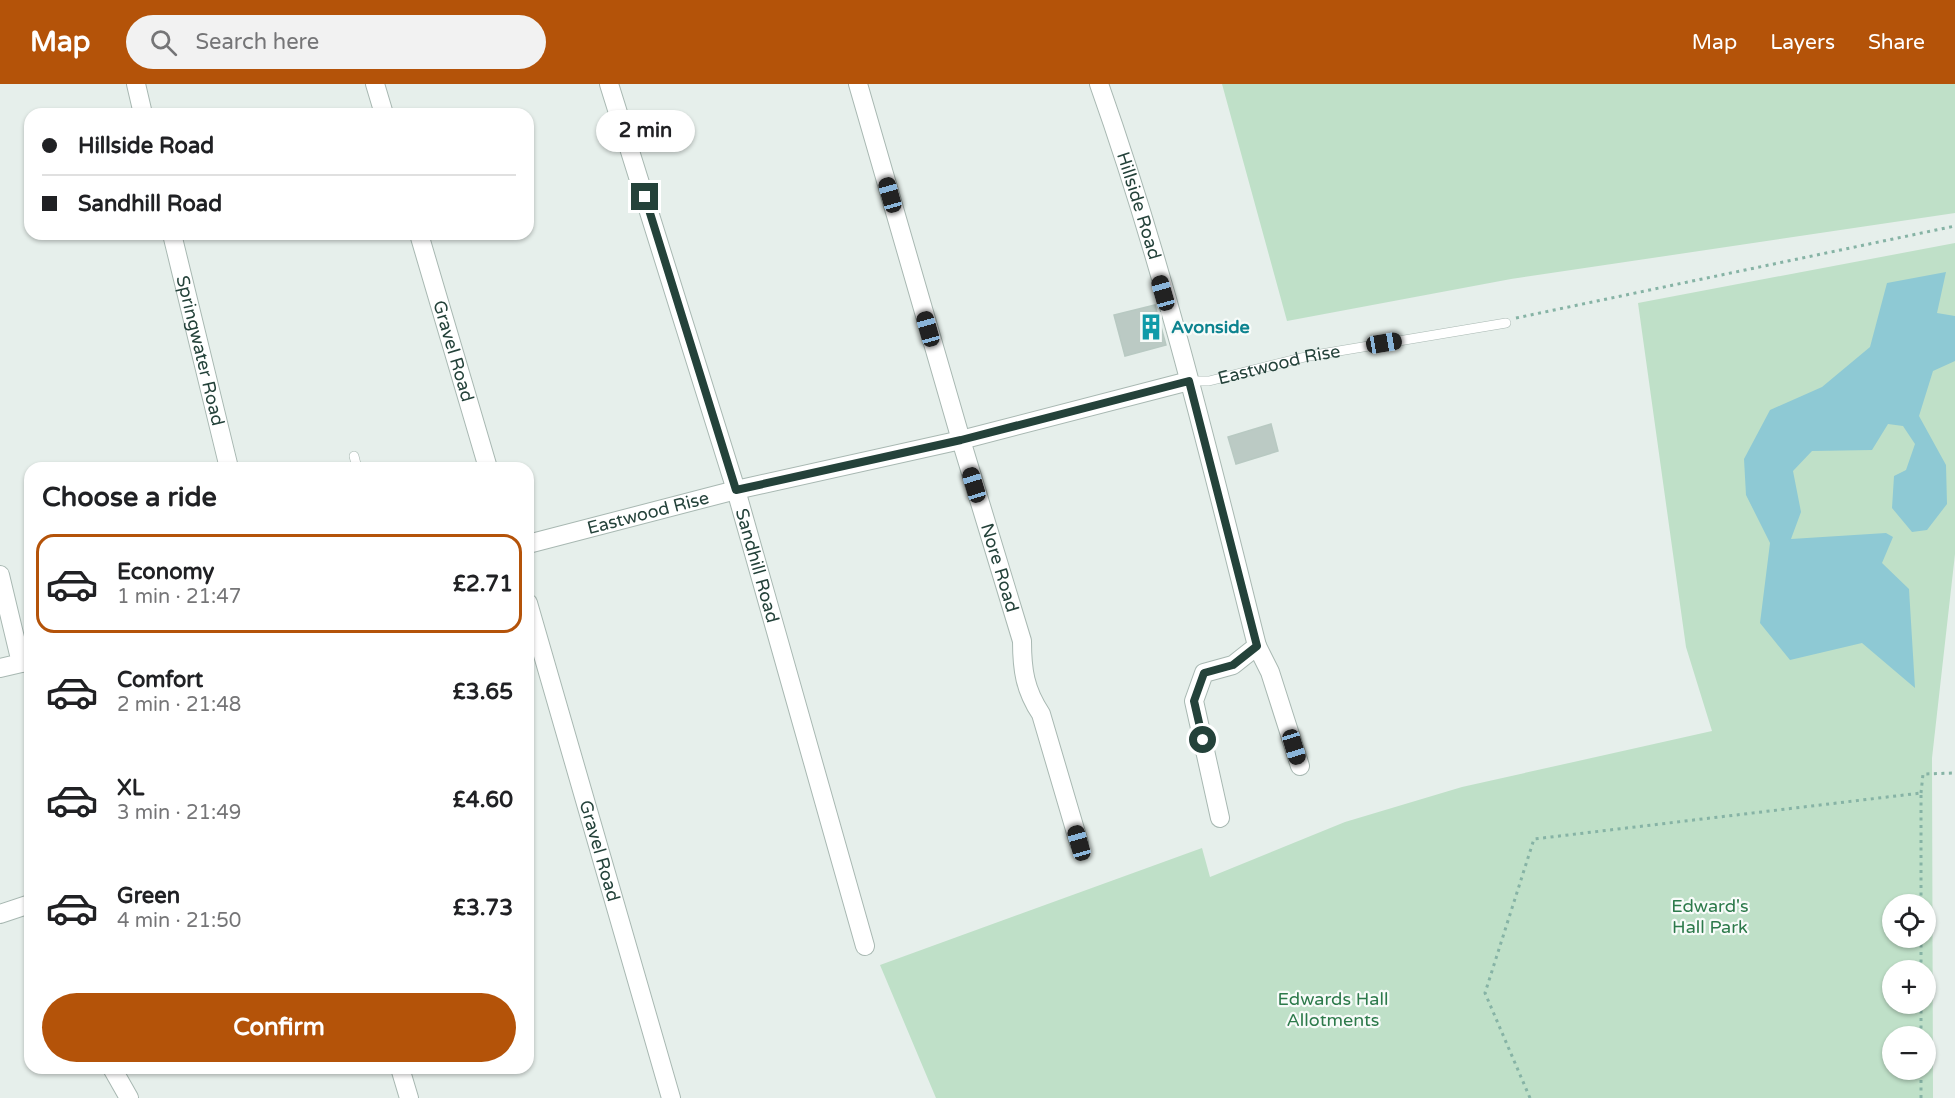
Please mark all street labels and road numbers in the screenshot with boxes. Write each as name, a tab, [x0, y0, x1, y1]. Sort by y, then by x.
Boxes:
street label: Hillside Road	[1112, 149, 1166, 262]
street label: Springwater Road	[172, 273, 229, 428]
street label: Gravel Road	[428, 298, 479, 404]
street label: Eastwood Rise	[1215, 340, 1342, 389]
street label: Eastwood Rise	[585, 486, 711, 539]
street label: Sandhill Road	[731, 506, 784, 625]
street label: Nore Road	[976, 520, 1024, 615]
street label: Gravel Road	[575, 798, 625, 904]

